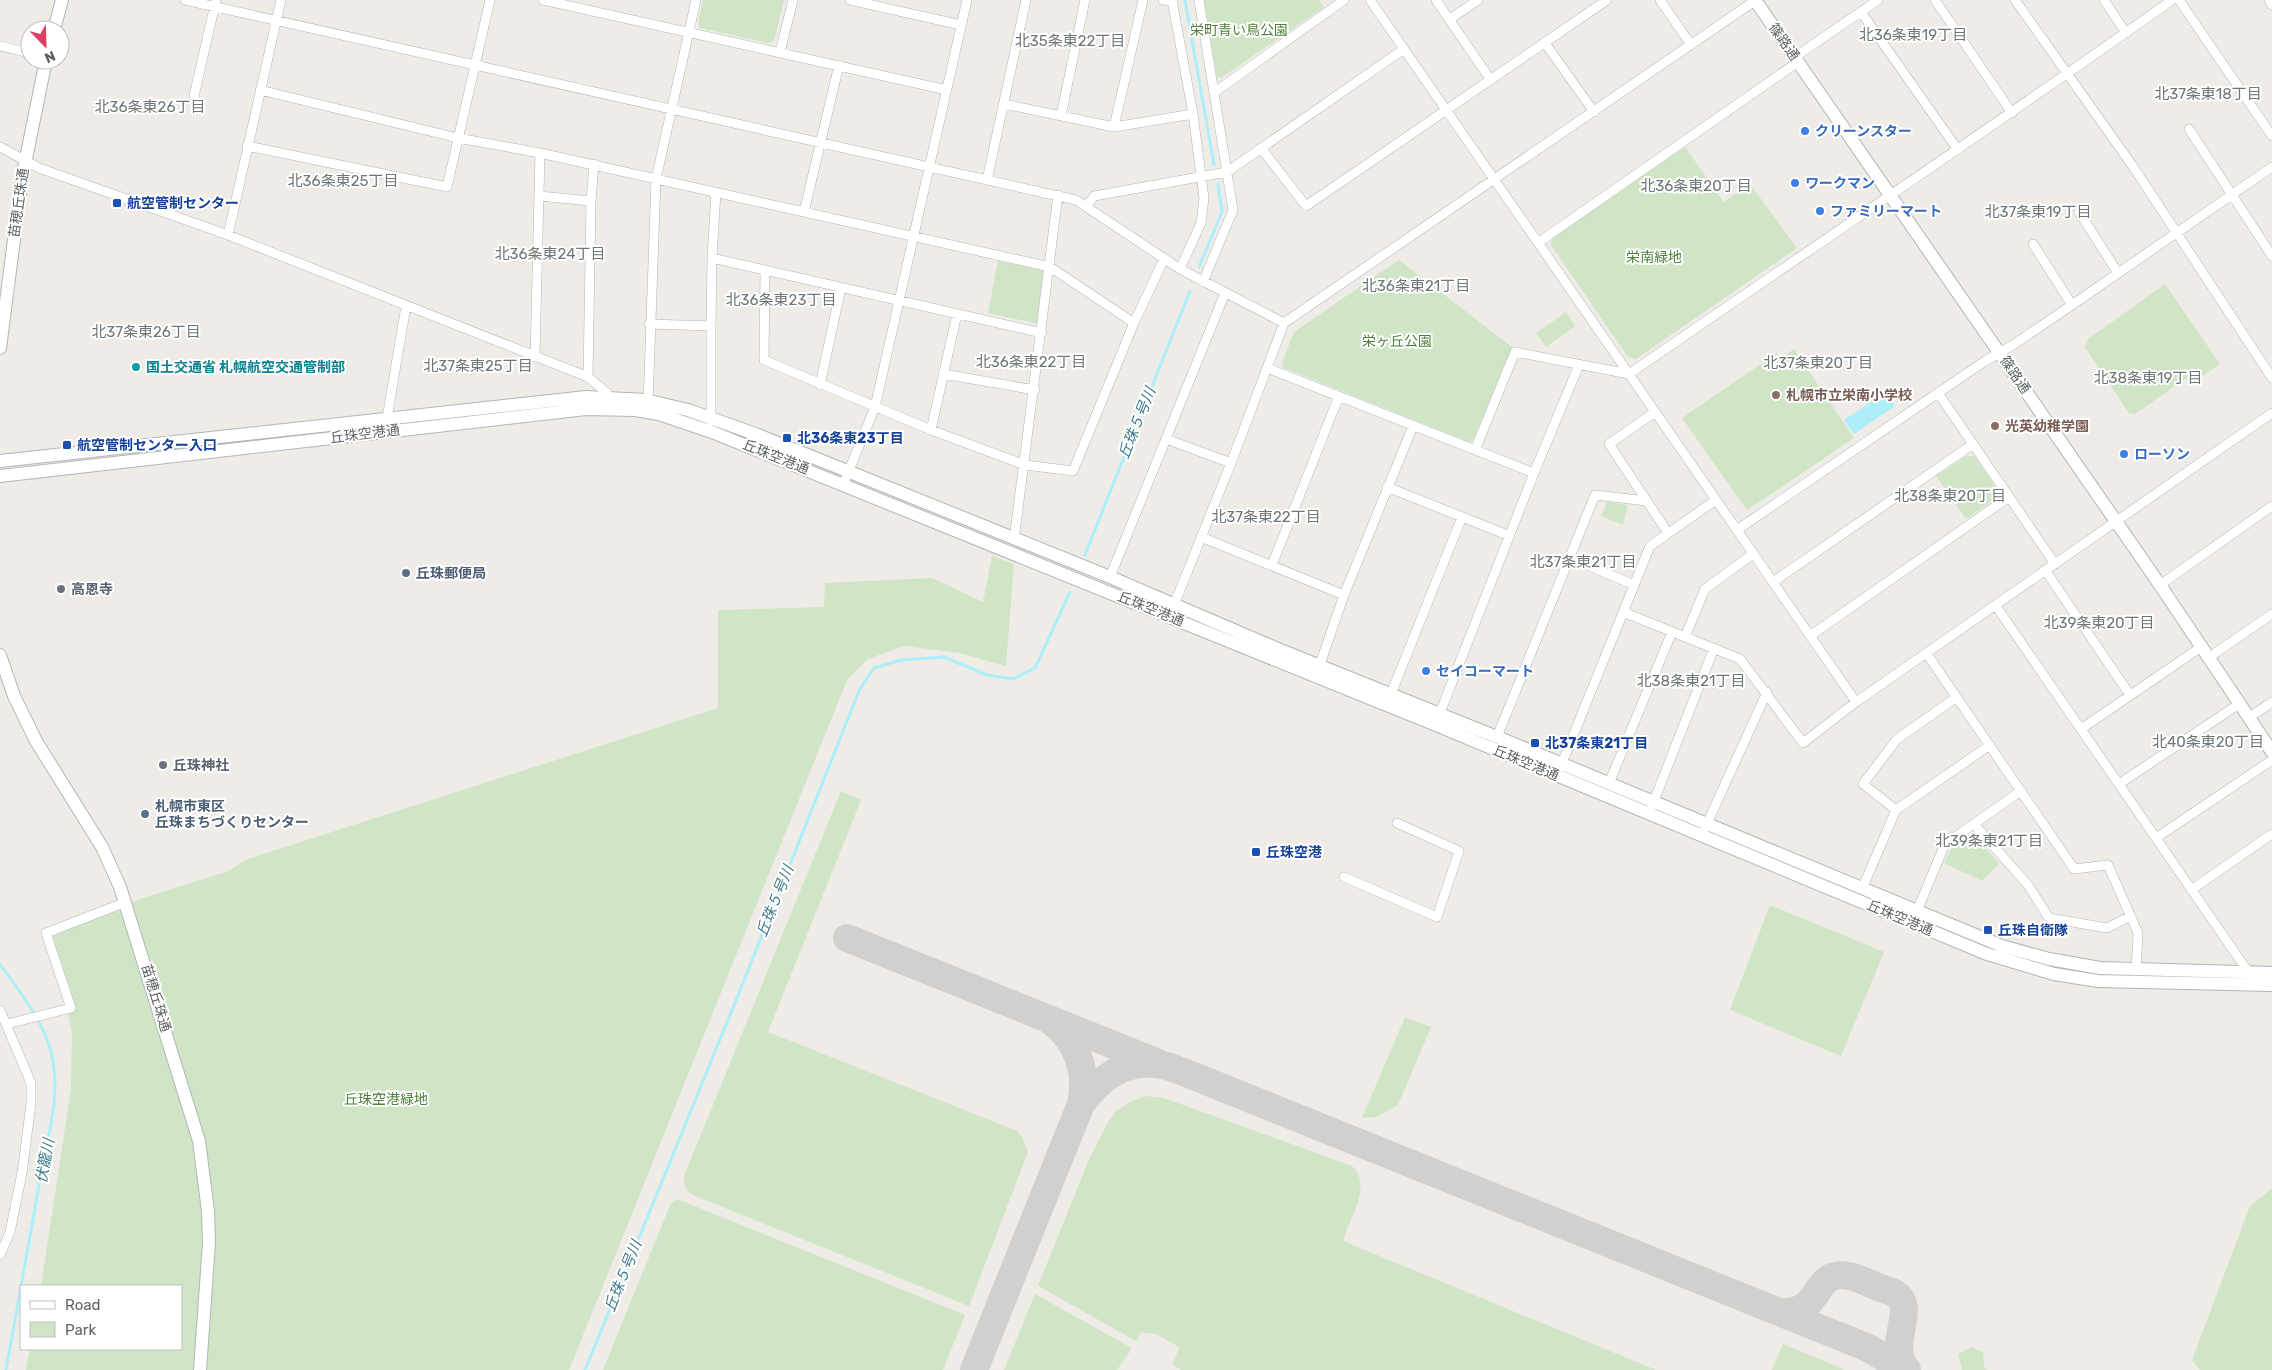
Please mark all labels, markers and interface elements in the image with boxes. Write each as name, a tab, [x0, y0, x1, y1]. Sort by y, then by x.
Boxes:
north arrow	[20, 20, 70, 70]
street label: 篠路通	[1765, 20, 1803, 64]
park label: 栄町青い鳥公園	[1190, 22, 1288, 39]
district label: 北36条東19丁目	[1859, 26, 1967, 44]
district label: 北35条東22丁目	[1015, 32, 1125, 50]
text: N	[42, 47, 58, 66]
district label: 北37条東18丁目	[2154, 85, 2262, 103]
district label: 北36条東26丁目	[95, 98, 205, 116]
place label: クリーンスター	[1815, 123, 1912, 140]
marker: クリーンスター	[1799, 125, 1811, 137]
street label: 苗穂丘珠通	[6, 167, 32, 239]
district label: 北36条東25丁目	[288, 172, 398, 190]
place label: ワークマン	[1805, 175, 1875, 192]
district label: 北36条東20丁目	[1640, 177, 1752, 195]
marker: ワークマン	[1789, 177, 1801, 189]
place label: 航空管制センター	[127, 195, 239, 212]
marker: 航空管制センター	[111, 197, 123, 209]
place label: ファミリーマート	[1830, 203, 1942, 220]
district label: 北37条東19丁目	[1984, 203, 2092, 221]
marker: ファミリーマート	[1814, 205, 1826, 217]
district label: 北36条東24丁目	[494, 245, 606, 263]
park label: 栄南緑地	[1626, 249, 1682, 266]
district label: 北36条東21丁目	[1362, 277, 1470, 295]
district label: 北36条東23丁目	[726, 291, 836, 309]
district label: 北37条東26丁目	[91, 323, 201, 341]
park label: 栄ヶ丘公園	[1362, 333, 1432, 350]
district label: 北36条東22丁目	[976, 353, 1086, 371]
street label: 篠路通	[1996, 353, 2034, 397]
district label: 北37条東20丁目	[1763, 354, 1873, 372]
district label: 北37条東25丁目	[423, 357, 533, 375]
place label: 国土交通省 札幌航空交通管制部	[146, 359, 345, 376]
marker: 国土交通省 札幌航空交通管制部	[130, 361, 142, 373]
district label: 北38条東19丁目	[2094, 369, 2202, 387]
water label: 丘珠５号川	[1115, 383, 1160, 461]
place label: 札幌市立栄南小学校	[1786, 387, 1912, 404]
marker: 札幌市立栄南小学校	[1770, 389, 1782, 401]
place label: 光英幼稚学園	[2005, 418, 2089, 435]
marker: 光英幼稚学園	[1989, 420, 2001, 432]
street label: 丘珠空港通	[329, 421, 401, 447]
place label: 北36条東23丁目	[797, 430, 904, 447]
marker: 北36条東23丁目	[781, 432, 793, 444]
street label: 丘珠空港通	[740, 436, 812, 478]
place label: 航空管制センター入口	[77, 437, 217, 454]
marker: 航空管制センター入口	[61, 439, 73, 451]
place label: ローソン	[2134, 446, 2190, 463]
marker: ローソン	[2118, 448, 2130, 460]
district label: 北38条東20丁目	[1894, 487, 2006, 505]
district label: 北37条東22丁目	[1211, 508, 1321, 526]
district label: 北37条東21丁目	[1530, 553, 1636, 571]
place label: 丘珠郵便局	[416, 565, 486, 582]
marker: 丘珠郵便局	[400, 567, 412, 579]
place label: 高恩寺	[71, 581, 113, 598]
marker: 高恩寺	[55, 583, 67, 595]
street label: 丘珠空港通	[1115, 588, 1187, 630]
district label: 北39条東20丁目	[2043, 614, 2155, 632]
place label: セイコーマート	[1436, 663, 1534, 680]
marker: セイコーマート	[1420, 665, 1432, 677]
district label: 北38条東21丁目	[1637, 672, 1745, 690]
district label: 北40条東20丁目	[2152, 733, 2264, 751]
place label: 北37条東21丁目	[1545, 735, 1648, 752]
marker: 北37条東21丁目	[1529, 737, 1541, 749]
street label: 丘珠空港通	[1490, 742, 1562, 784]
place label: 丘珠神社	[173, 757, 229, 774]
marker: 丘珠神社	[157, 759, 169, 771]
place label: 札幌市東区 丘珠まちづくりセンター	[155, 798, 309, 831]
marker: 札幌市東区 丘珠まちづくりセンター	[139, 808, 151, 820]
district label: 北39条東21丁目	[1935, 832, 2043, 850]
place label: 丘珠空港	[1266, 844, 1322, 861]
marker: 丘珠空港	[1250, 846, 1262, 858]
water label: 丘珠５号川	[753, 861, 798, 939]
street label: 丘珠空港通	[1864, 897, 1936, 939]
place label: 丘珠自衛隊	[1998, 922, 2068, 939]
marker: 丘珠自衛隊	[1982, 924, 1994, 936]
street label: 苗穂丘珠通	[138, 962, 174, 1034]
park label: 丘珠空港緑地	[344, 1091, 428, 1108]
water label: 伏籠川	[32, 1135, 58, 1185]
water label: 丘珠５号川	[601, 1236, 646, 1314]
legend	[20, 1285, 182, 1350]
text: Road	[65, 1296, 101, 1314]
text: Park	[65, 1321, 96, 1339]

